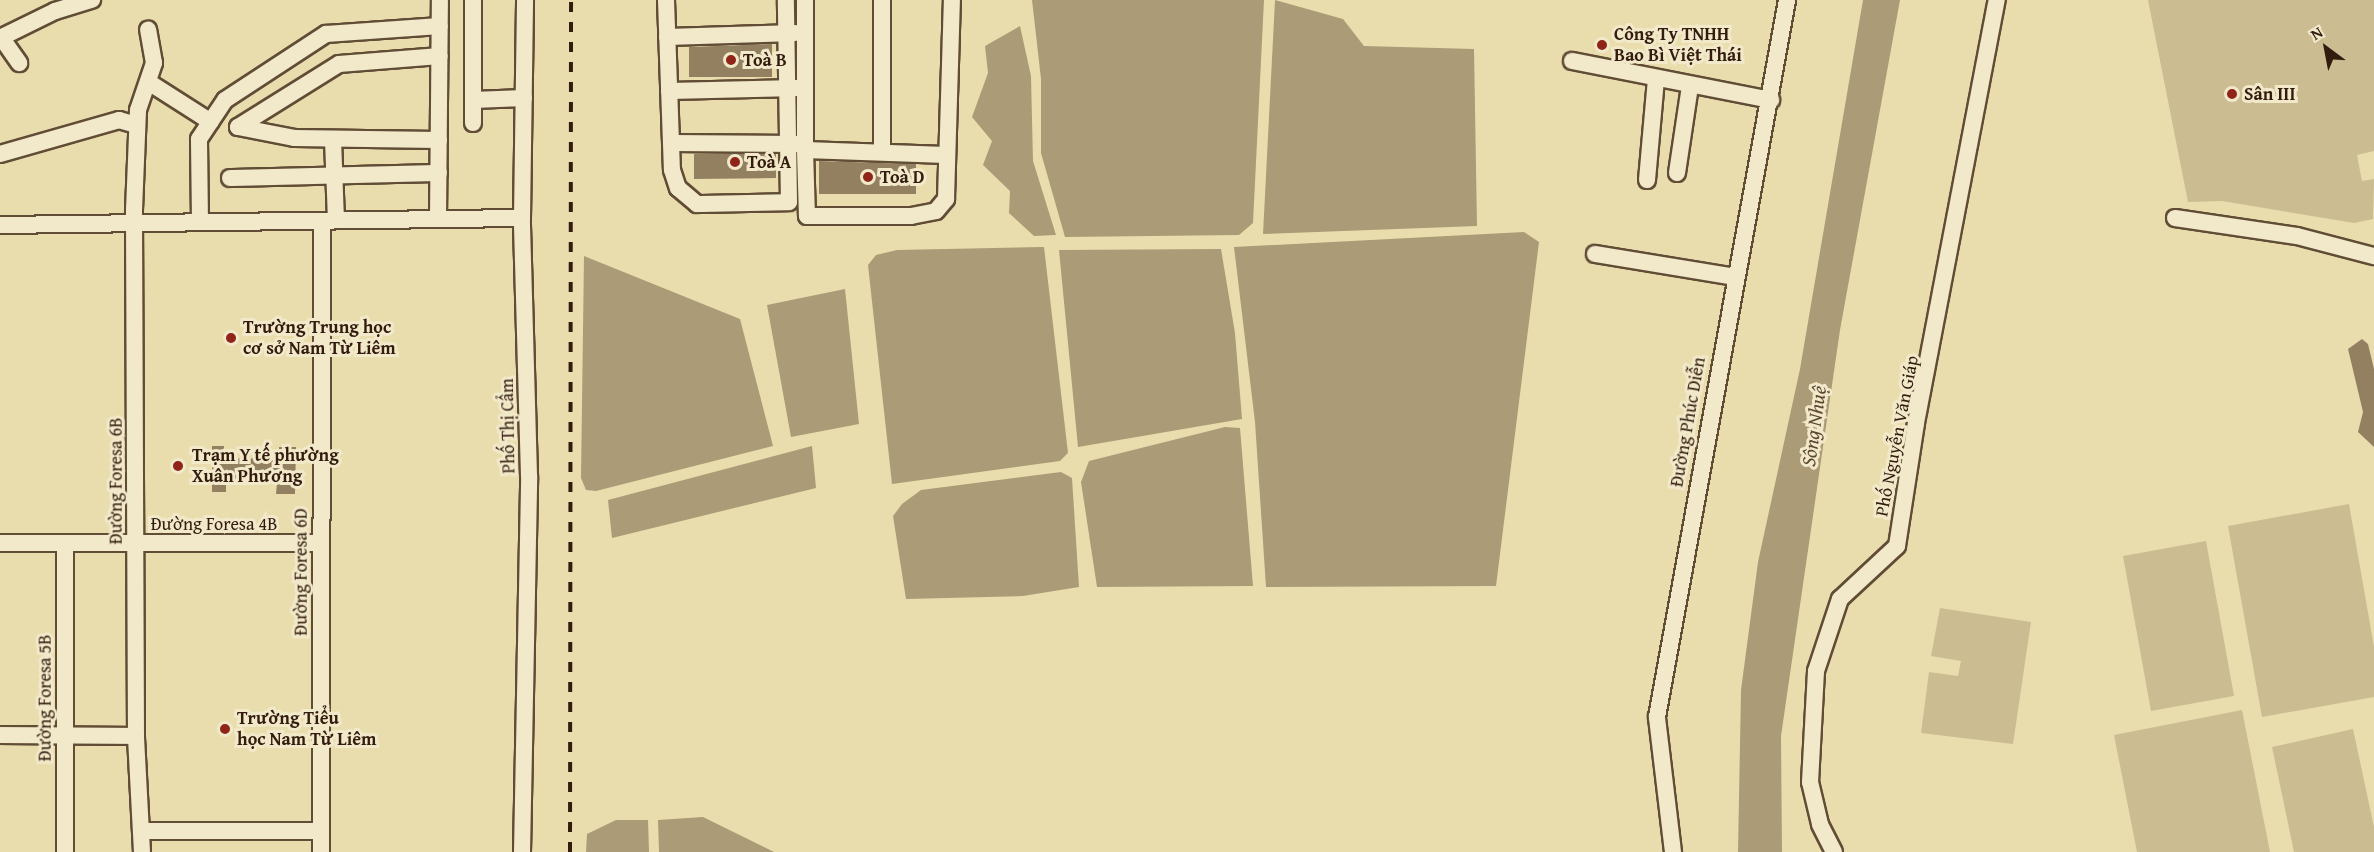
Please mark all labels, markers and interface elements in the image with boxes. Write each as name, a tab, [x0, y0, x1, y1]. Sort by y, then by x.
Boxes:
north arrow	[2296, 18, 2356, 78]
text: N	[2306, 20, 2327, 46]
place label: Công Ty TNHH Bao Bì Việt Thái	[1614, 24, 1742, 66]
marker: Công Ty TNHH Bao Bì Việt Thái	[1595, 38, 1609, 52]
place label: Toà B	[743, 49, 787, 71]
marker: Toà B	[724, 53, 738, 67]
place label: Sân III	[2244, 83, 2295, 105]
marker: Sân III	[2225, 87, 2239, 101]
place label: Toà A	[747, 151, 791, 173]
marker: Toà A	[728, 155, 742, 169]
place label: Toà D	[880, 166, 924, 188]
marker: Toà D	[861, 170, 875, 184]
place label: Trường Trung học cơ sở Nam Từ Liêm	[243, 317, 396, 360]
marker: Trường Trung học cơ sở Nam Từ Liêm	[224, 331, 238, 345]
street label: Phố Nguyễn Văn Giáp	[1871, 354, 1923, 518]
street label: Đường Phúc Diễn	[1666, 355, 1710, 489]
street label: Phố Thị Cẩm	[496, 378, 520, 474]
water label: Sông Nhuệ	[1795, 384, 1831, 468]
street label: Đường Foresa 6B	[105, 418, 127, 544]
place label: Trạm Y tế phường Xuân Phương	[192, 445, 339, 488]
marker: Trạm Y tế phường Xuân Phương	[169, 457, 187, 475]
street label: Đường Foresa 6D	[290, 508, 312, 636]
street label: Đường Foresa 4B	[151, 513, 277, 535]
street label: Đường Foresa 5B	[34, 635, 56, 761]
place label: Trường Tiểu học Nam Từ Liêm	[237, 708, 376, 750]
marker: Trường Tiểu học Nam Từ Liêm	[218, 722, 232, 736]

